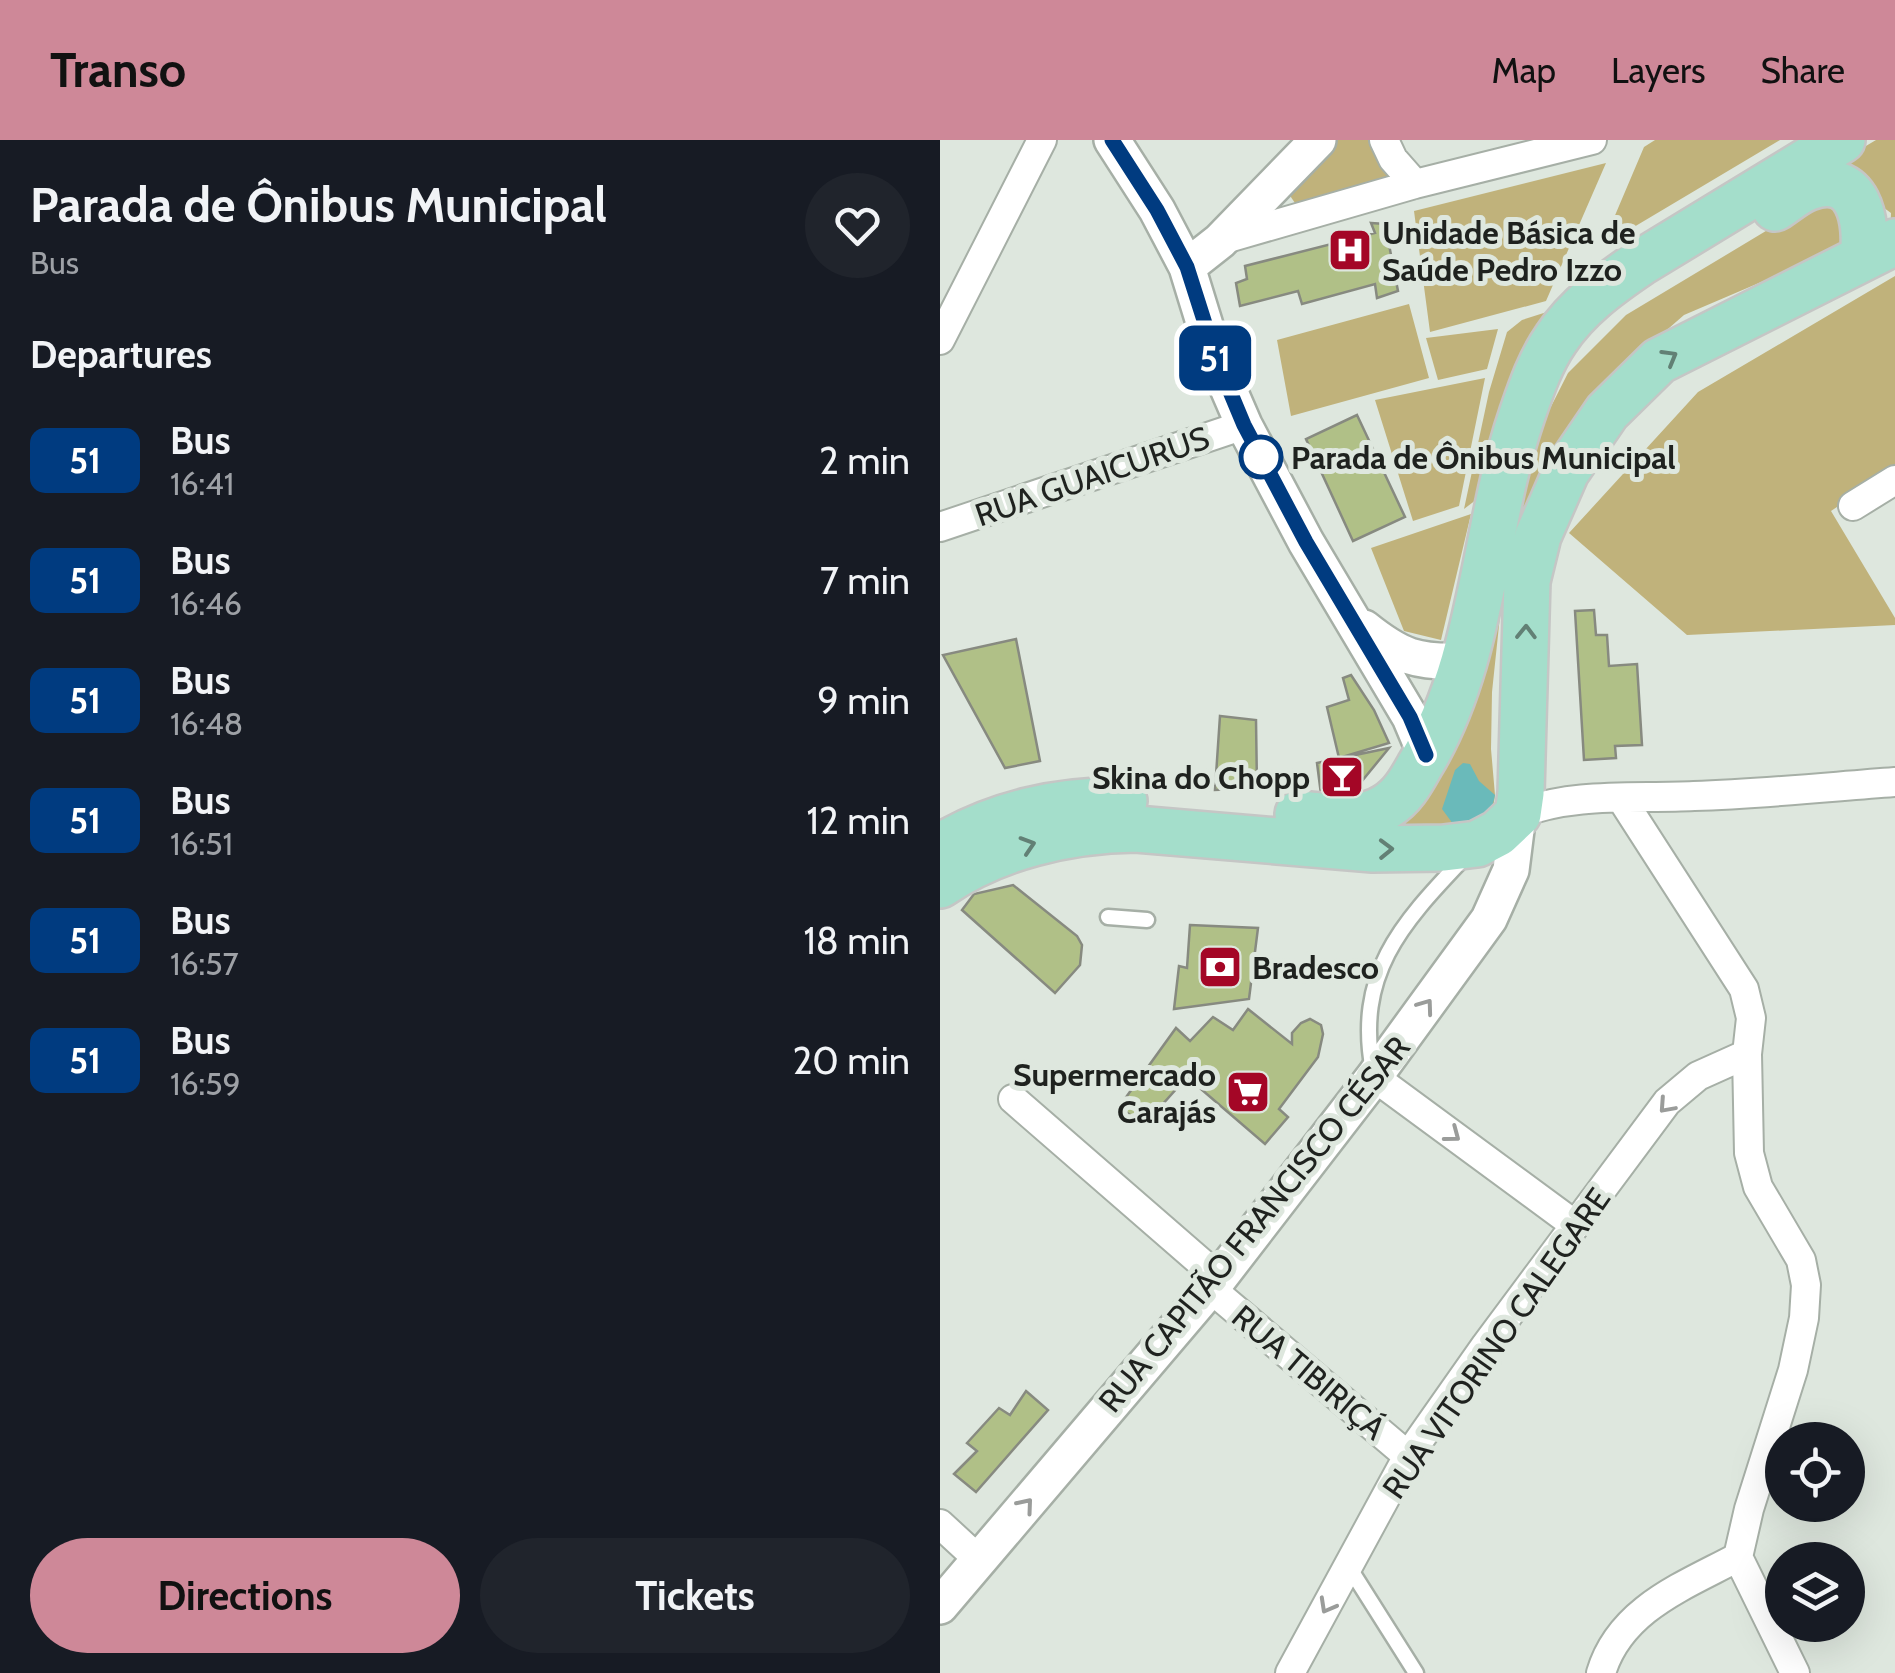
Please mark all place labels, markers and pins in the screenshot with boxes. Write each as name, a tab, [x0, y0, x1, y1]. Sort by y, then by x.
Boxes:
place label: Unidade Básica de Saúde Pedro Izzo	[1382, 213, 1636, 289]
hospital icon: Unidade Básica de Saúde Pedro Izzo	[1327, 227, 1373, 273]
marker: Parada de Ônibus Municipal	[1240, 436, 1282, 478]
place label: Parada de Ônibus Municipal	[1291, 438, 1676, 477]
bar icon: Skina do Chopp	[1319, 754, 1365, 800]
place label: Skina do Chopp	[1092, 758, 1310, 797]
bank icon: Bradesco	[1197, 944, 1243, 990]
place label: Bradesco	[1252, 948, 1379, 987]
place label: Supermercado Carajás	[1013, 1055, 1216, 1131]
supermarket icon: Supermercado Carajás	[1225, 1069, 1271, 1115]

